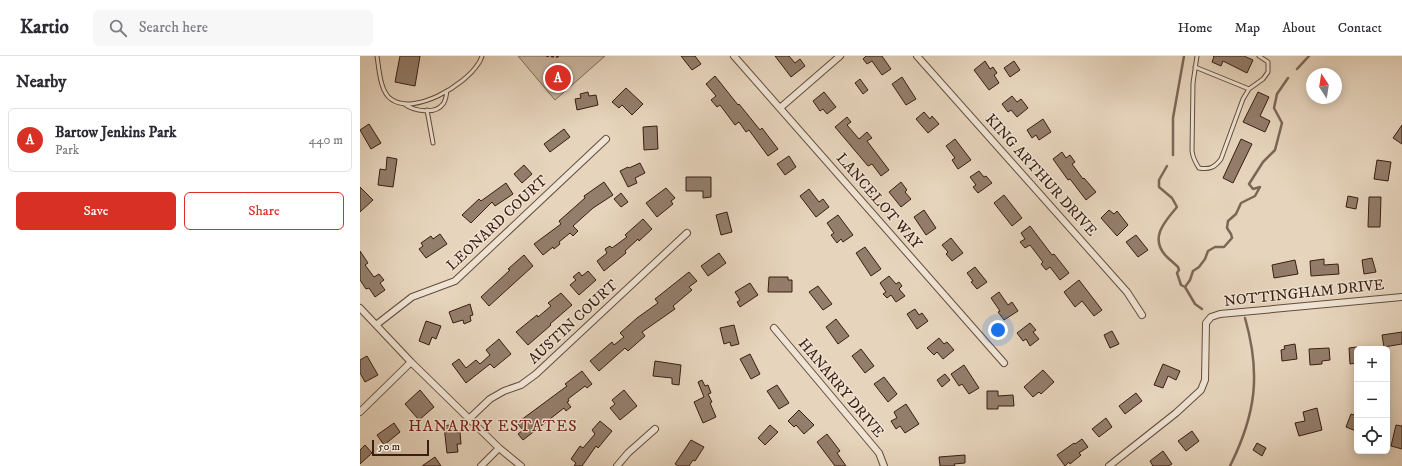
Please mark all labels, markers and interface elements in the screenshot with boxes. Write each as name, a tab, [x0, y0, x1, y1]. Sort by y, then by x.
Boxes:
search box	[93, 10, 373, 46]
text: Kartio	[20, 16, 69, 39]
icon: search	[107, 17, 129, 39]
text: Search here	[139, 18, 208, 37]
text: Home	[1178, 19, 1212, 37]
text: Map	[1234, 19, 1260, 37]
text: About	[1282, 19, 1316, 37]
text: Contact	[1338, 19, 1382, 37]
pin: A	[545, 63, 571, 93]
north arrow	[1306, 68, 1342, 104]
text: Nearby	[16, 71, 66, 93]
street label: KING ARTHUR DRIVE	[981, 110, 1101, 240]
text: Bartow Jenkins Park	[55, 123, 176, 142]
text: A	[26, 132, 34, 148]
text: 440 m	[308, 132, 343, 148]
text: Park	[55, 142, 79, 158]
street label: LANCELOT WAY	[832, 149, 926, 253]
street label: LEONARD COURT	[443, 171, 552, 275]
button: Save	[16, 192, 176, 230]
button: Share	[184, 192, 344, 230]
street label: AUSTIN COURT	[524, 275, 622, 368]
street label: NOTTINGHAM DRIVE	[1223, 275, 1385, 311]
your location	[988, 320, 1008, 340]
street label: HANARRY DRIVE	[794, 335, 888, 442]
map controls	[1354, 346, 1390, 454]
button: +	[1354, 346, 1390, 382]
button: −	[1354, 382, 1390, 418]
district label: HANARRY ESTATES	[408, 416, 578, 436]
button: locate	[1354, 418, 1390, 454]
scale bar	[372, 438, 429, 457]
text: 50 m	[378, 440, 400, 454]

